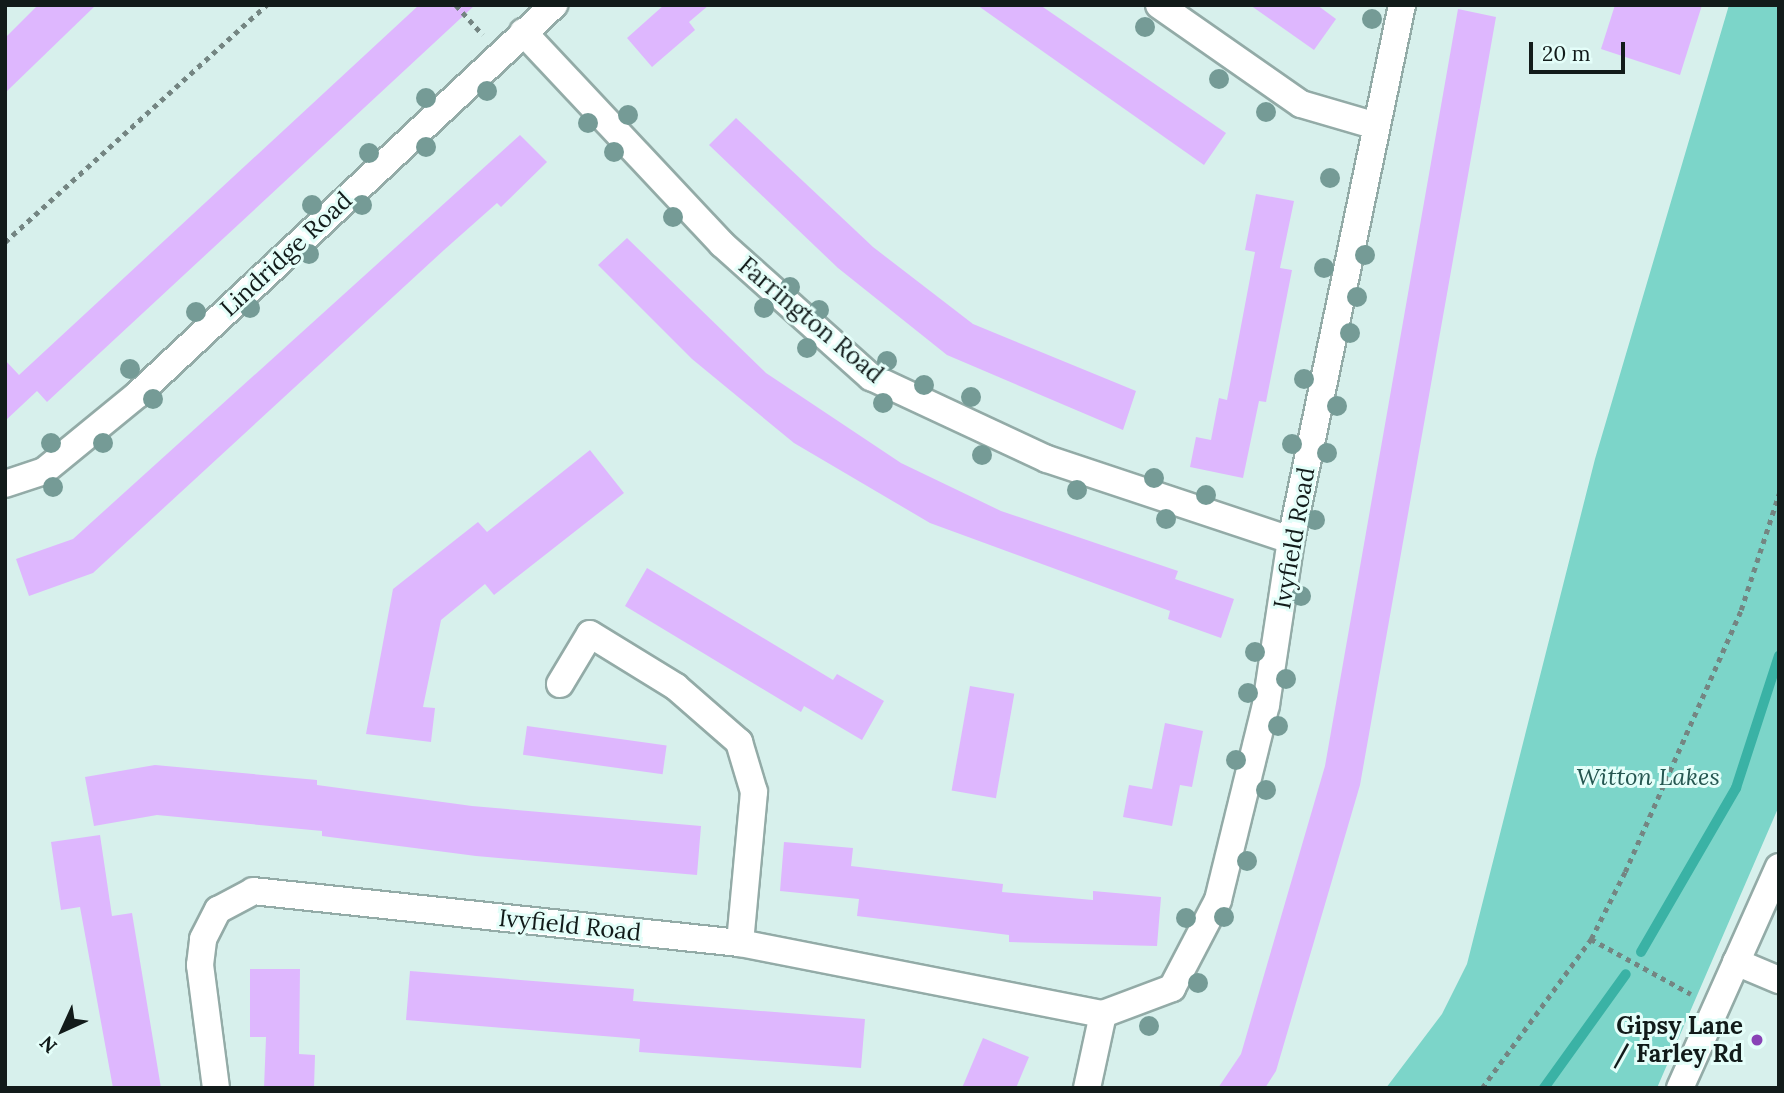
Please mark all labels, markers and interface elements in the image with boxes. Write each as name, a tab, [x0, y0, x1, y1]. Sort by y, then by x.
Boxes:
scale bar	[1532, 28, 1628, 72]
text: 20 m	[1542, 40, 1591, 67]
street label: Lindridge Road	[214, 186, 358, 322]
street label: Farrington Road	[733, 251, 889, 389]
street label: Ivyfield Road	[1267, 465, 1321, 611]
park label: Witton Lakes	[1576, 763, 1720, 791]
street label: Ivyfield Road	[497, 903, 643, 947]
north arrow	[28, 995, 98, 1065]
place label: Gipsy Lane / Farley Rd	[1613, 1012, 1743, 1068]
text: N	[34, 1031, 62, 1059]
marker: Gipsy Lane / Farley Rd	[1749, 1032, 1765, 1048]

